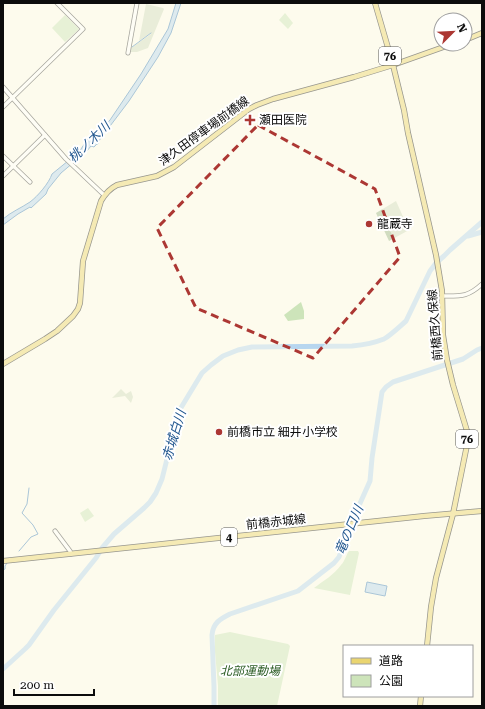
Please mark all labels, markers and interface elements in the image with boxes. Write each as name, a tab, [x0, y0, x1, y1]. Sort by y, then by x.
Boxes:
north arrow	[433, 12, 473, 52]
text: N	[454, 22, 470, 35]
road number: 76	[379, 47, 401, 65]
street label: 津久田停車場前橋線	[156, 94, 252, 168]
place label: 瀬田医院	[259, 113, 307, 127]
marker: 瀬田医院	[244, 114, 256, 126]
water label: 桃ノ木川	[65, 117, 114, 165]
place label: 龍蔵寺	[377, 217, 413, 231]
marker: 龍蔵寺	[364, 219, 374, 229]
street label: 前橋西久保線	[425, 289, 445, 361]
water label: 赤城白川	[159, 406, 189, 462]
place label: 前橋市立 細井小学校	[227, 425, 338, 439]
marker: 前橋市立 細井小学校	[214, 427, 224, 437]
road number: 76	[456, 430, 478, 448]
water label: 竜の口川	[332, 501, 367, 557]
street label: 前橋赤城線	[245, 512, 307, 532]
road number: 4	[221, 528, 237, 546]
legend	[343, 645, 473, 697]
text: 道路	[379, 654, 403, 668]
park label: 北部運動場	[220, 664, 282, 678]
scale bar	[14, 671, 94, 697]
text: 公園	[379, 674, 403, 688]
text: 200 m	[20, 678, 54, 692]

